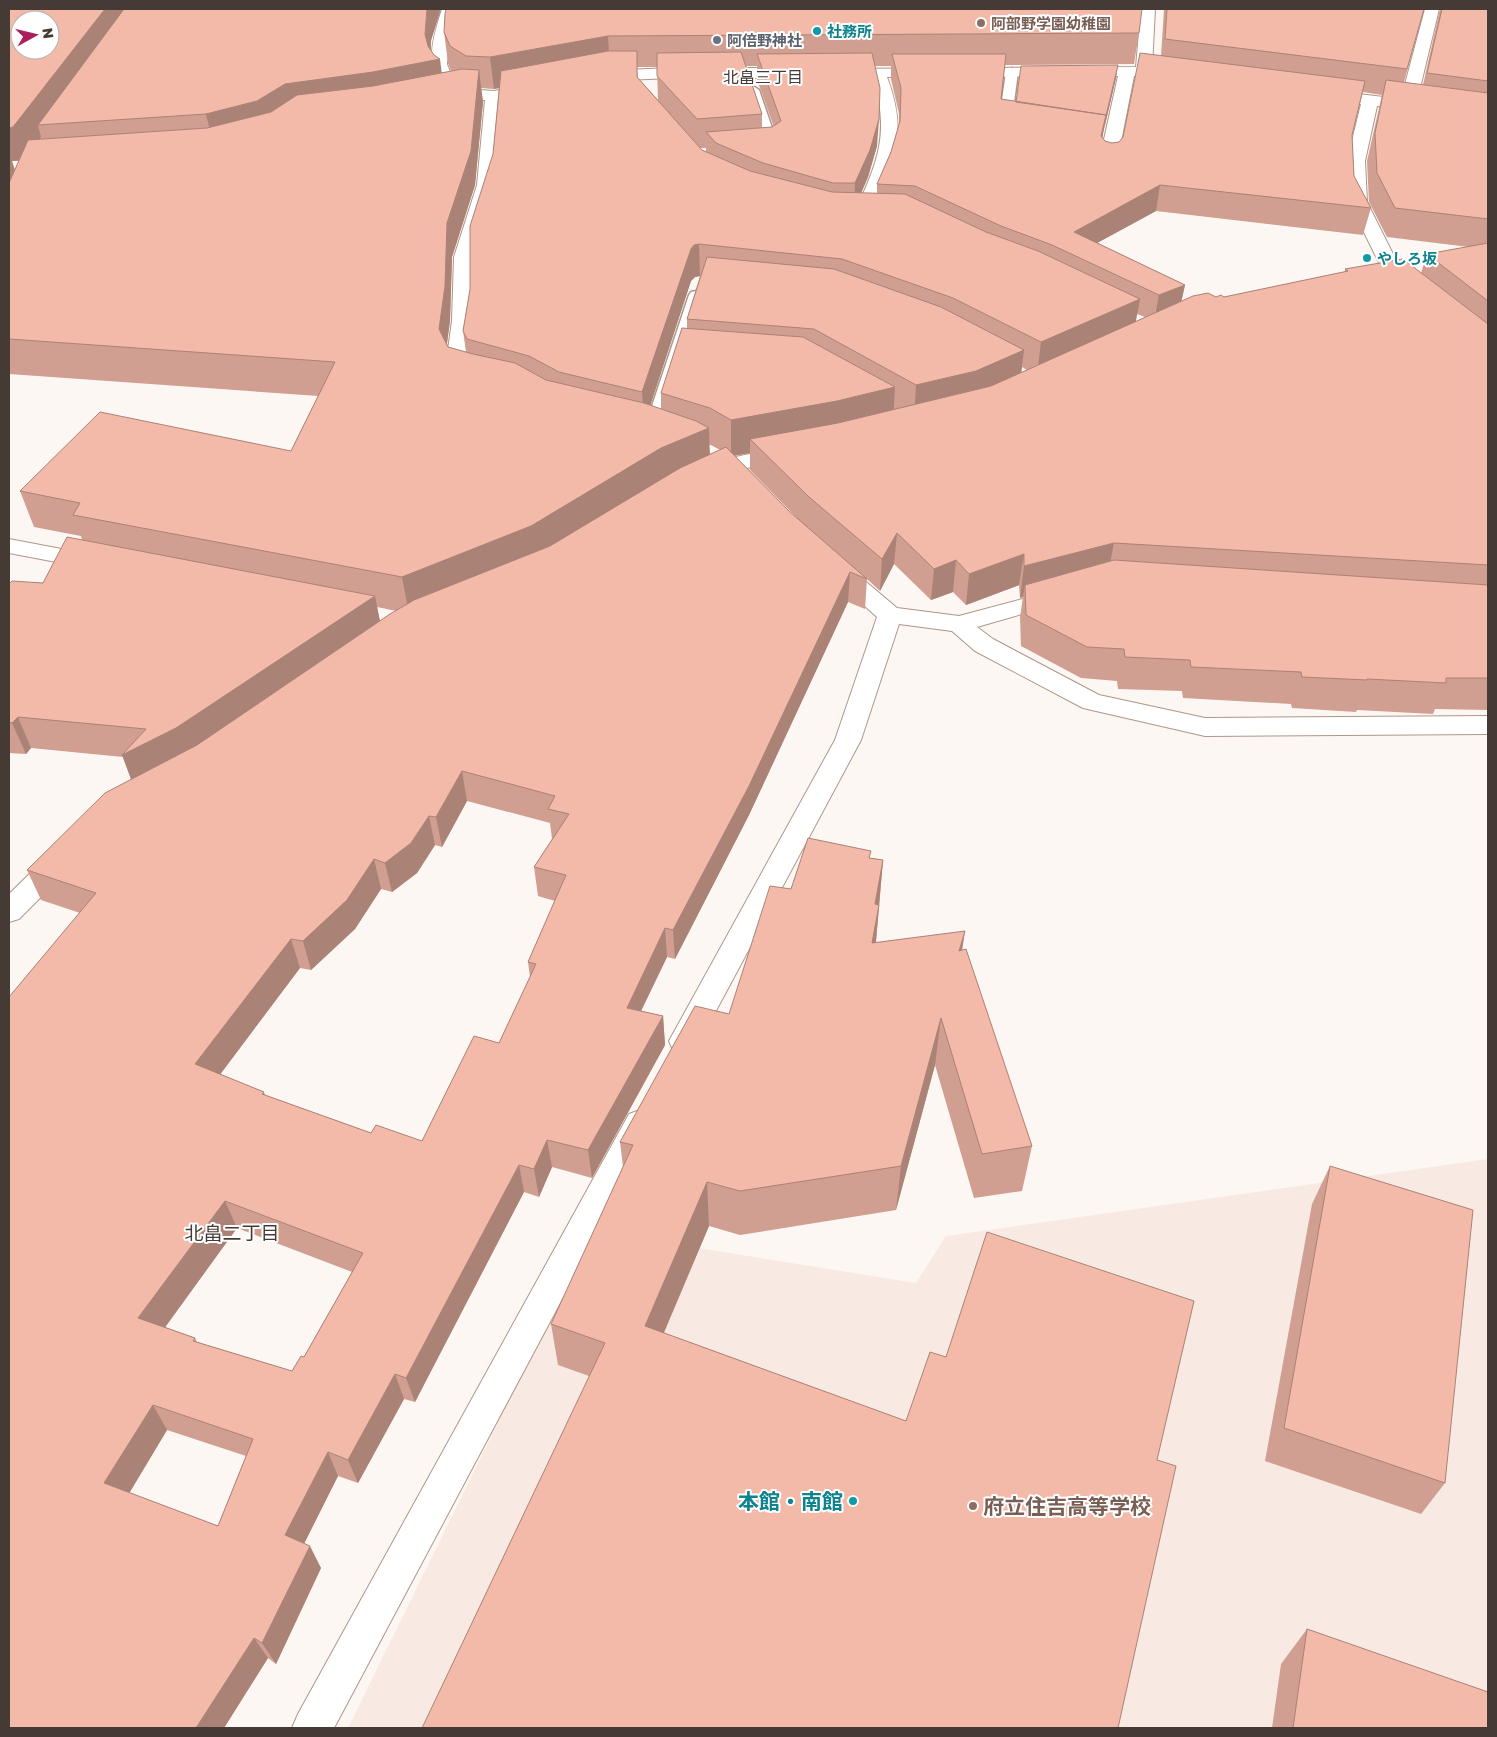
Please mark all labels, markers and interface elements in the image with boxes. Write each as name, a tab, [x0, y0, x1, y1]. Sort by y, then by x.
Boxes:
north arrow	[10, 10, 60, 60]
place label: 阿部野学園幼稚園	[991, 14, 1111, 32]
marker: 阿部野学園幼稚園	[975, 17, 987, 29]
place label: 社務所	[827, 22, 872, 40]
marker: 社務所	[811, 25, 823, 37]
text: N	[39, 27, 58, 40]
place label: 阿倍野神社	[727, 31, 802, 49]
marker: 阿倍野神社	[711, 34, 723, 46]
district label: 北畠三丁目	[723, 67, 803, 87]
place label: やしろ坂	[1377, 249, 1437, 267]
marker: やしろ坂	[1361, 252, 1373, 264]
district label: 北畠二丁目	[184, 1221, 280, 1244]
place label: 本館・南館	[738, 1488, 843, 1514]
place label: 府立住吉高等学校	[983, 1493, 1151, 1519]
marker: 本館・南館	[847, 1495, 859, 1507]
marker: 府立住吉高等学校	[967, 1500, 979, 1512]

